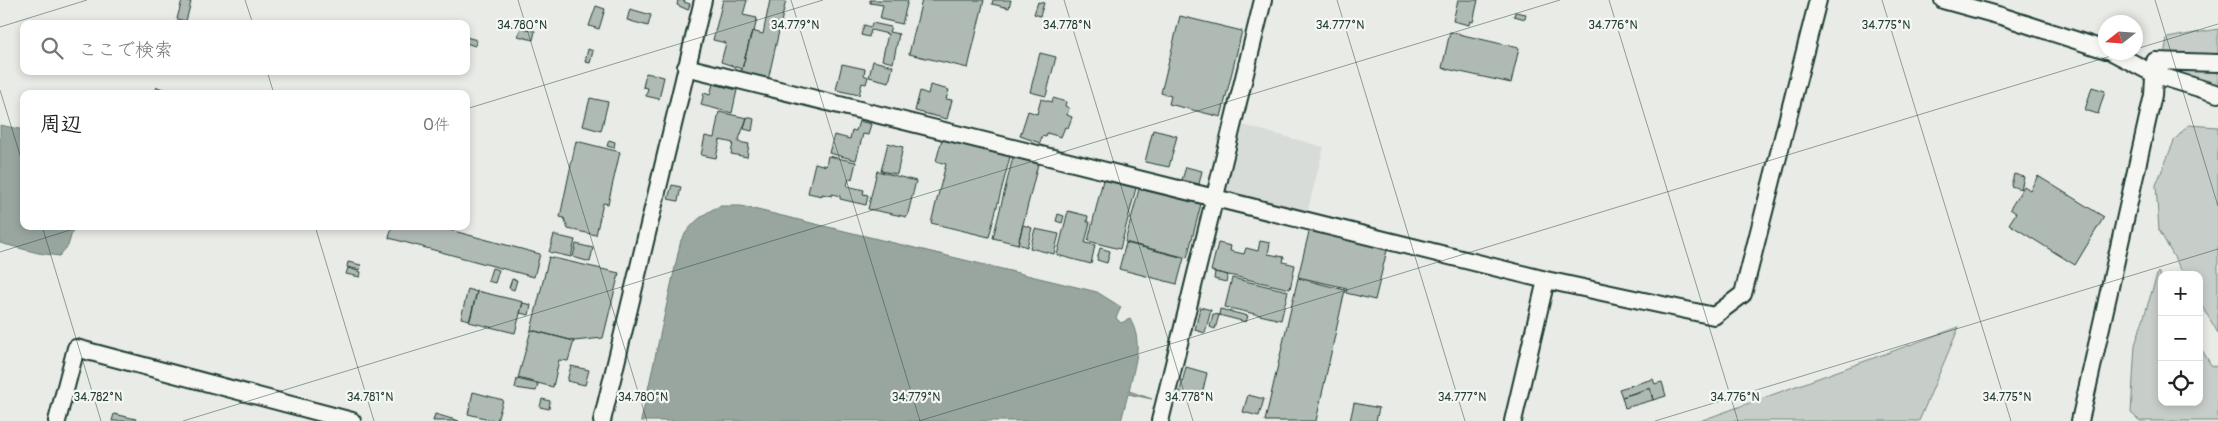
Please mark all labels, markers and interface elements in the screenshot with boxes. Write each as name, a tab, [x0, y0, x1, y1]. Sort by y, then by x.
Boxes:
north arrow	[2098, 15, 2143, 60]
text: 34.780°N	[497, 18, 547, 33]
text: 34.779°N	[771, 18, 819, 33]
text: 34.778°N	[1043, 18, 1091, 33]
text: 34.777°N	[1316, 18, 1364, 33]
text: 34.776°N	[1588, 18, 1638, 33]
text: 34.775°N	[1862, 18, 1910, 33]
search box	[20, 20, 470, 75]
icon: search	[38, 34, 66, 62]
text: ここで検索	[78, 38, 173, 62]
text: 周辺	[40, 111, 82, 138]
text: 0件	[423, 115, 450, 135]
map controls	[2158, 271, 2203, 406]
button: +	[2158, 271, 2203, 316]
button: −	[2158, 316, 2203, 361]
button: locate	[2158, 361, 2203, 406]
text: 34.782°N	[74, 390, 122, 405]
text: 34.781°N	[347, 390, 393, 405]
text: 34.780°N	[618, 390, 668, 405]
text: 34.779°N	[892, 390, 940, 405]
text: 34.778°N	[1165, 390, 1213, 405]
text: 34.777°N	[1438, 390, 1486, 405]
text: 34.776°N	[1710, 390, 1760, 405]
text: 34.775°N	[1983, 390, 2031, 405]

